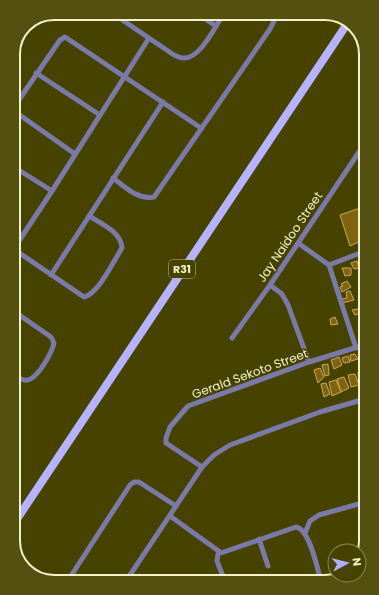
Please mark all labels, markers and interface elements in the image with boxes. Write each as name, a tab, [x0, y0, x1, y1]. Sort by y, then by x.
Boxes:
street label: Jay Naidoo Street	[253, 188, 326, 285]
road number: R31	[169, 260, 195, 278]
street label: Gerald Sekoto Street	[189, 345, 310, 402]
north arrow	[327, 543, 367, 583]
text: N	[348, 557, 365, 567]

